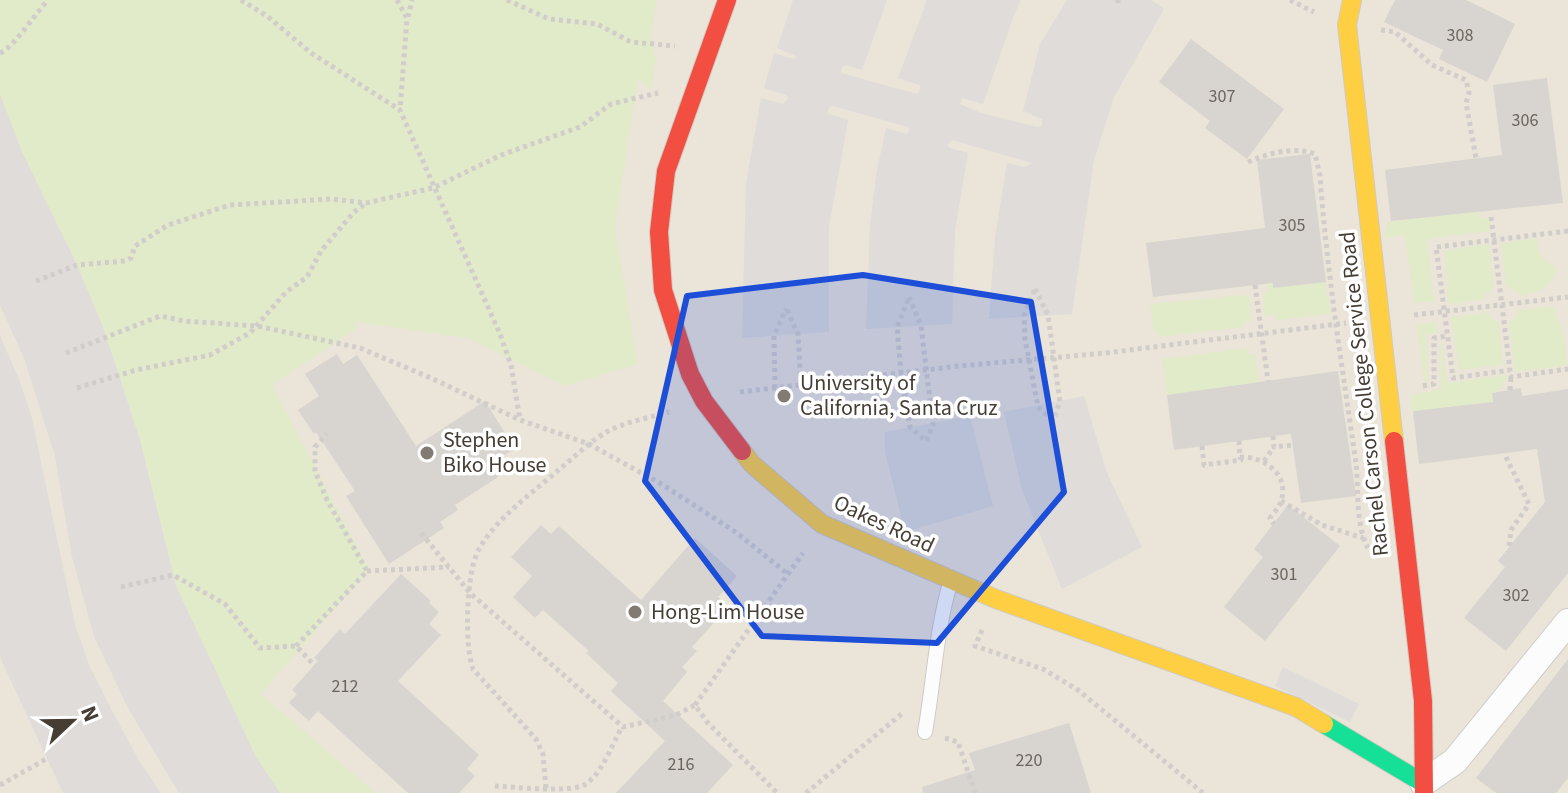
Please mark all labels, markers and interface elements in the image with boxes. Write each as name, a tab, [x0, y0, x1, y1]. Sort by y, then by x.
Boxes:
house number: 308	[1447, 23, 1473, 48]
house number: 307	[1209, 84, 1235, 109]
house number: 306	[1512, 108, 1538, 133]
house number: 305	[1279, 213, 1305, 238]
street label: Rachel Carson College Service Road	[1331, 230, 1397, 558]
place label: University of California, Santa Cruz	[800, 367, 998, 424]
marker: University of California, Santa Cruz	[775, 387, 793, 405]
place label: Stephen Biko House	[443, 424, 547, 481]
marker: Stephen Biko House	[418, 444, 436, 462]
street label: Oakes Road	[828, 487, 940, 561]
house number: 301	[1271, 562, 1297, 587]
house number: 302	[1503, 583, 1529, 608]
place label: Hong-Lim House	[651, 596, 804, 628]
marker: Hong-Lim House	[626, 603, 644, 621]
house number: 212	[332, 674, 358, 699]
north arrow	[32, 681, 112, 761]
text: N	[72, 701, 107, 727]
house number: 220	[1016, 748, 1042, 773]
house number: 216	[668, 752, 694, 777]

